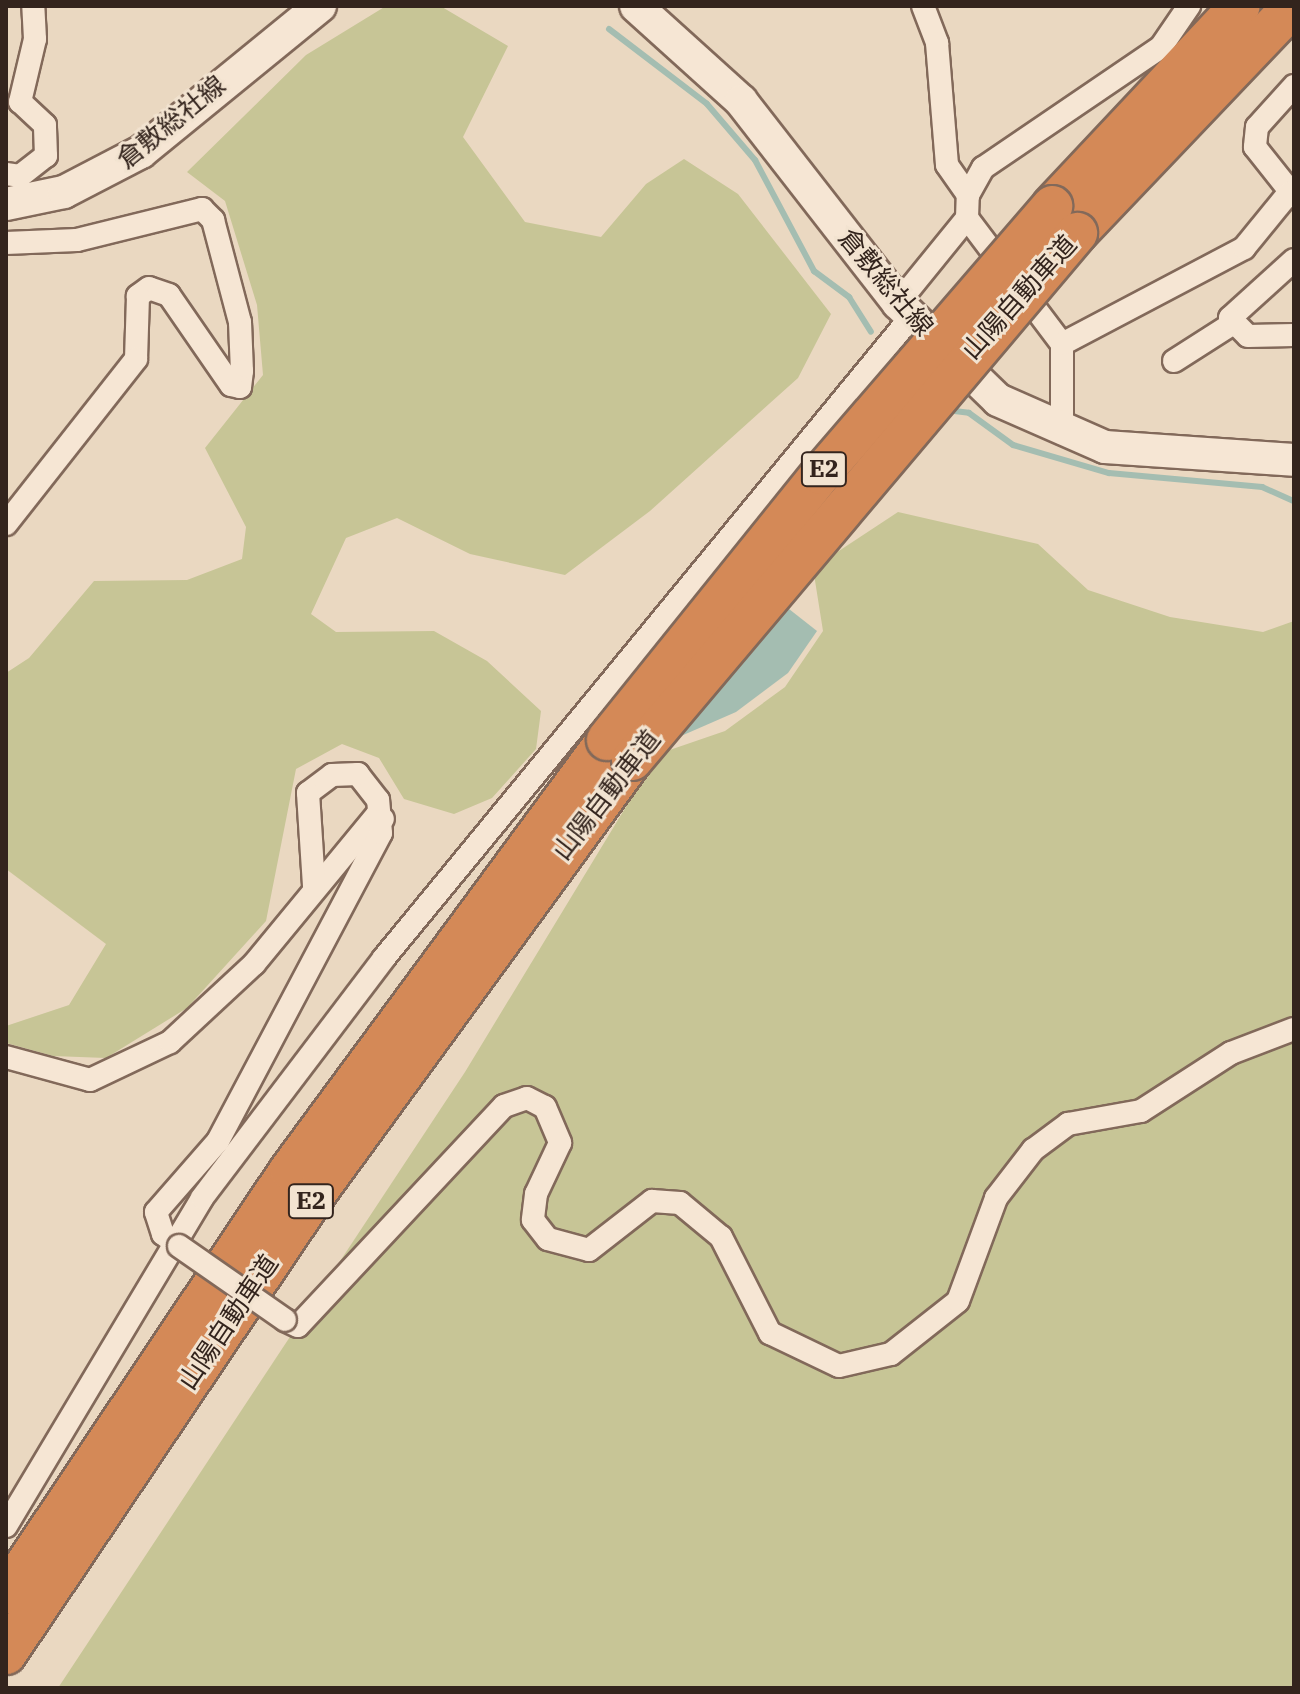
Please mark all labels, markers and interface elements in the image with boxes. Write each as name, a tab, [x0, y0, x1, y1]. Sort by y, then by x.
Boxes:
street label: 倉敷総社線	[111, 69, 231, 175]
street label: 倉敷総社線	[832, 222, 940, 342]
street label: 山陽自動車道	[955, 229, 1083, 365]
road number: E2	[800, 449, 848, 489]
street label: 山陽自動車道	[546, 724, 666, 866]
road number: E2	[287, 1181, 335, 1221]
street label: 山陽自動車道	[171, 1249, 285, 1395]

